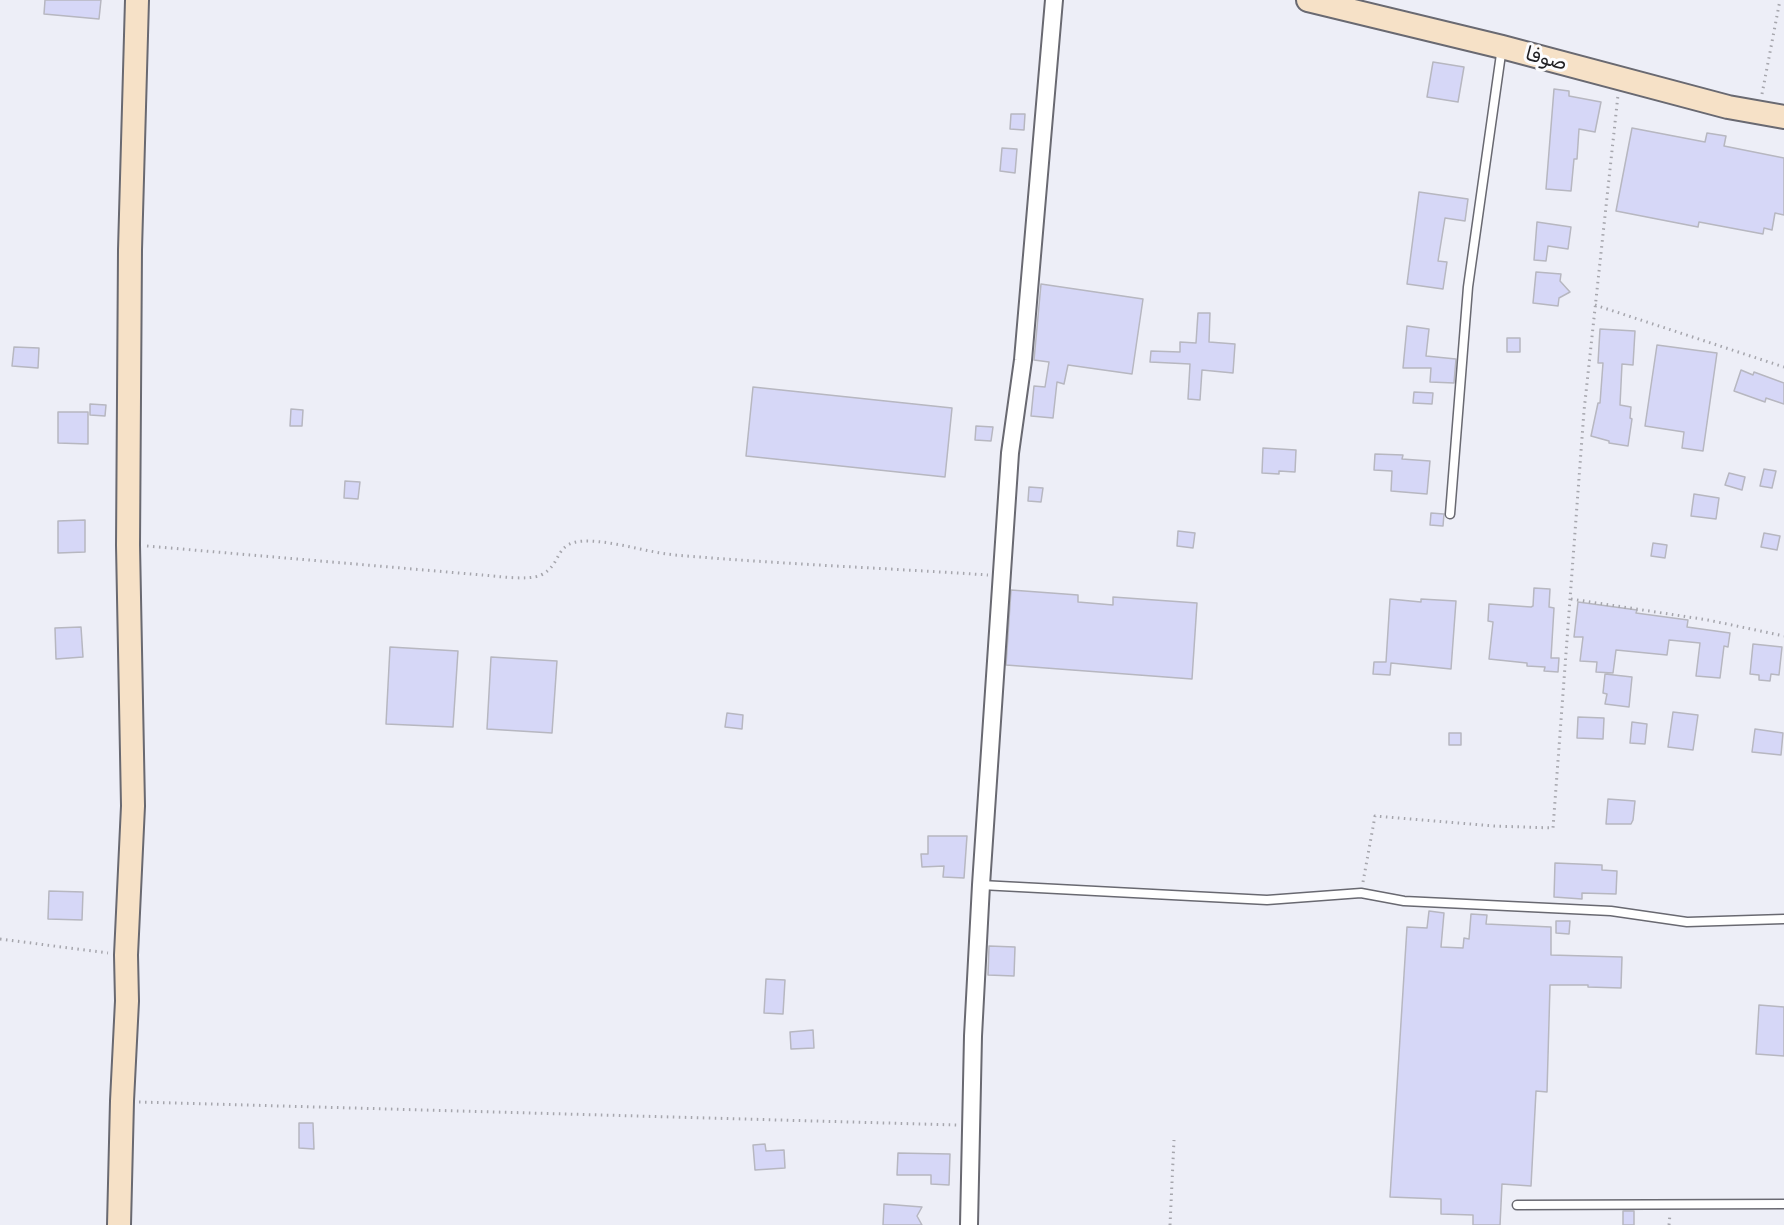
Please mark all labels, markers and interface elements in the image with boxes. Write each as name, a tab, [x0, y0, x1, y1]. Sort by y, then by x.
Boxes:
street label: صوفا	[1522, 42, 1570, 76]

